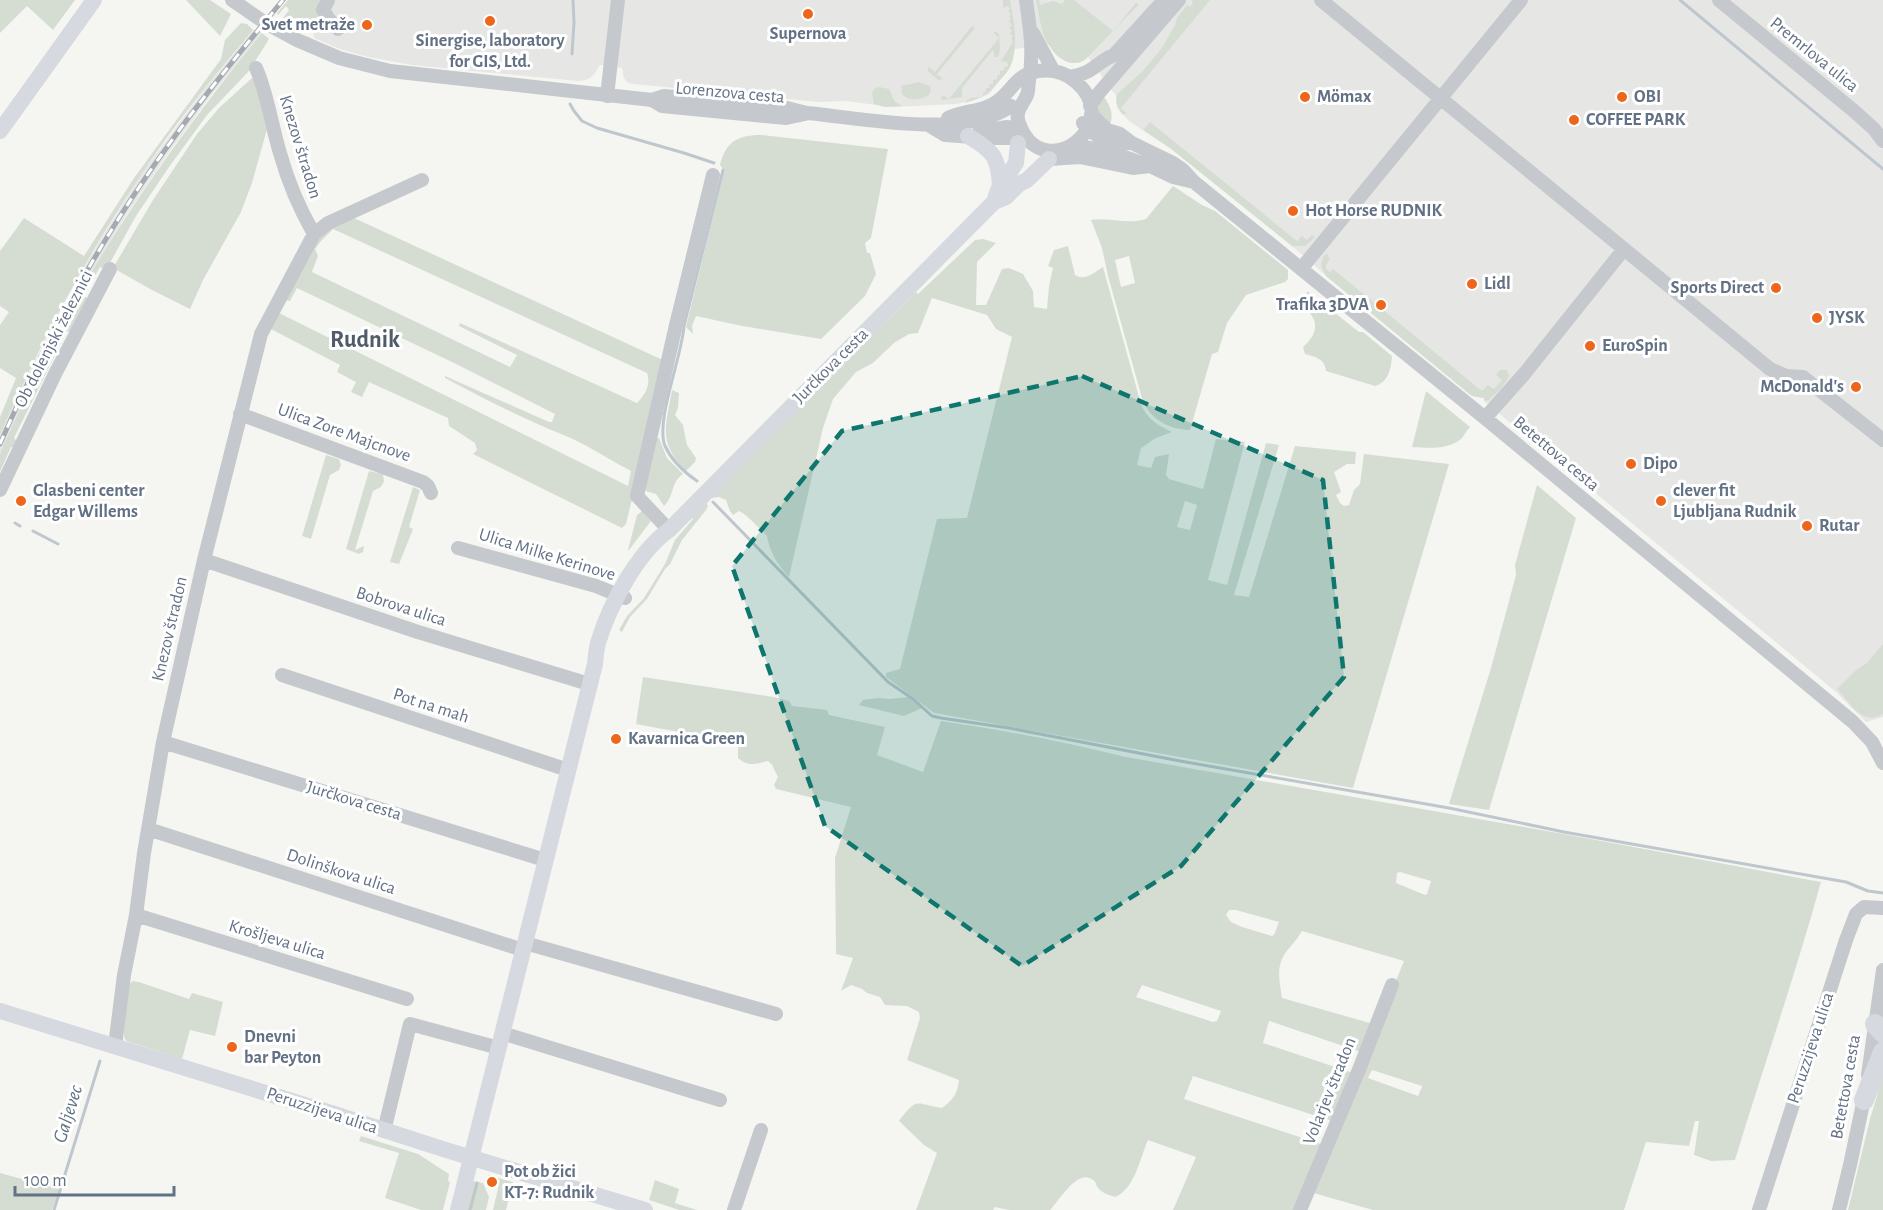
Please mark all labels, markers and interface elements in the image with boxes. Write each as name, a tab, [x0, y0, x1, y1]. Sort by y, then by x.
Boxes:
marker: Supernova	[801, 7, 815, 21]
marker: Sinergise, laboratory for GIS, Ltd.	[483, 14, 497, 28]
street label: Premrlova ulica	[1766, 14, 1862, 96]
place label: Svet metraže	[261, 16, 355, 34]
marker: Svet metraže	[360, 18, 374, 32]
place label: Supernova	[769, 25, 847, 43]
place label: Sinergise, laboratory for GIS, Ltd.	[416, 32, 565, 71]
street label: Lorenzova cesta	[675, 79, 785, 107]
place label: Mömax	[1317, 88, 1372, 106]
place label: OBI	[1634, 88, 1661, 106]
marker: Mömax	[1298, 90, 1312, 104]
marker: OBI	[1615, 90, 1629, 104]
street label: Knezov štradon	[276, 93, 324, 201]
place label: COFFEE PARK	[1586, 111, 1686, 129]
marker: COFFEE PARK	[1567, 113, 1581, 127]
place label: Hot Horse RUDNIK	[1305, 202, 1443, 220]
marker: Hot Horse RUDNIK	[1286, 204, 1300, 218]
street label: Ob dolenjski železnici	[12, 267, 96, 411]
place label: Lidl	[1484, 275, 1511, 293]
marker: Lidl	[1465, 277, 1479, 291]
place label: Sports Direct	[1671, 279, 1764, 297]
marker: Sports Direct	[1769, 281, 1783, 295]
place label: Trafika 3DVA	[1276, 296, 1369, 314]
marker: Trafika 3DVA	[1374, 298, 1388, 312]
place label: JYSK	[1829, 309, 1865, 327]
marker: JYSK	[1810, 311, 1824, 325]
street label: Jurčkova cesta	[790, 325, 872, 407]
district label: Rudnik	[330, 328, 400, 352]
place label: EuroSpin	[1602, 337, 1668, 355]
marker: EuroSpin	[1583, 339, 1597, 353]
place label: McDonald's	[1760, 378, 1844, 396]
marker: McDonald's	[1849, 380, 1863, 394]
street label: Ulica Zore Majcnove	[275, 401, 413, 465]
street label: Betettova cesta	[1510, 413, 1602, 495]
place label: Dipo	[1643, 455, 1678, 473]
marker: Dipo	[1624, 457, 1638, 471]
place label: Glasbeni center Edgar Willems	[33, 482, 145, 521]
place label: clever fit Ljubljana Rudnik	[1673, 482, 1796, 521]
marker: Glasbeni center Edgar Willems	[14, 494, 28, 508]
marker: clever fit Ljubljana Rudnik	[1654, 494, 1668, 508]
place label: Rutar	[1819, 517, 1860, 535]
marker: Rutar	[1800, 519, 1814, 533]
street label: Ulica Milke Kerinove	[477, 526, 617, 584]
street label: Knezov štradon	[149, 575, 191, 683]
street label: Bobrova ulica	[354, 584, 448, 630]
street label: Pot na mah	[391, 685, 471, 727]
place label: Kavarnica Green	[628, 730, 745, 748]
marker: Kavarnica Green	[609, 732, 623, 746]
street label: Jurčkova cesta	[304, 778, 404, 824]
street label: Dolinškova ulica	[284, 846, 398, 898]
street label: Krošljeva ulica	[226, 917, 328, 963]
street label: Peruzzijeva ulica	[1785, 990, 1837, 1106]
place label: Dnevni bar Peyton	[244, 1028, 321, 1067]
street label: Betettova cesta	[1828, 1033, 1864, 1141]
street label: Volarjev štradon	[1300, 1035, 1360, 1147]
marker: Dnevni bar Peyton	[225, 1040, 239, 1054]
water label: Galjevec	[50, 1083, 86, 1145]
street label: Peruzzijeva ulica	[264, 1085, 380, 1137]
scale bar	[15, 1159, 174, 1197]
place label: Pot ob žici KT-7: Rudnik	[504, 1163, 594, 1202]
text: 100 m	[24, 1172, 67, 1190]
marker: Pot ob žici KT-7: Rudnik	[485, 1175, 499, 1189]

